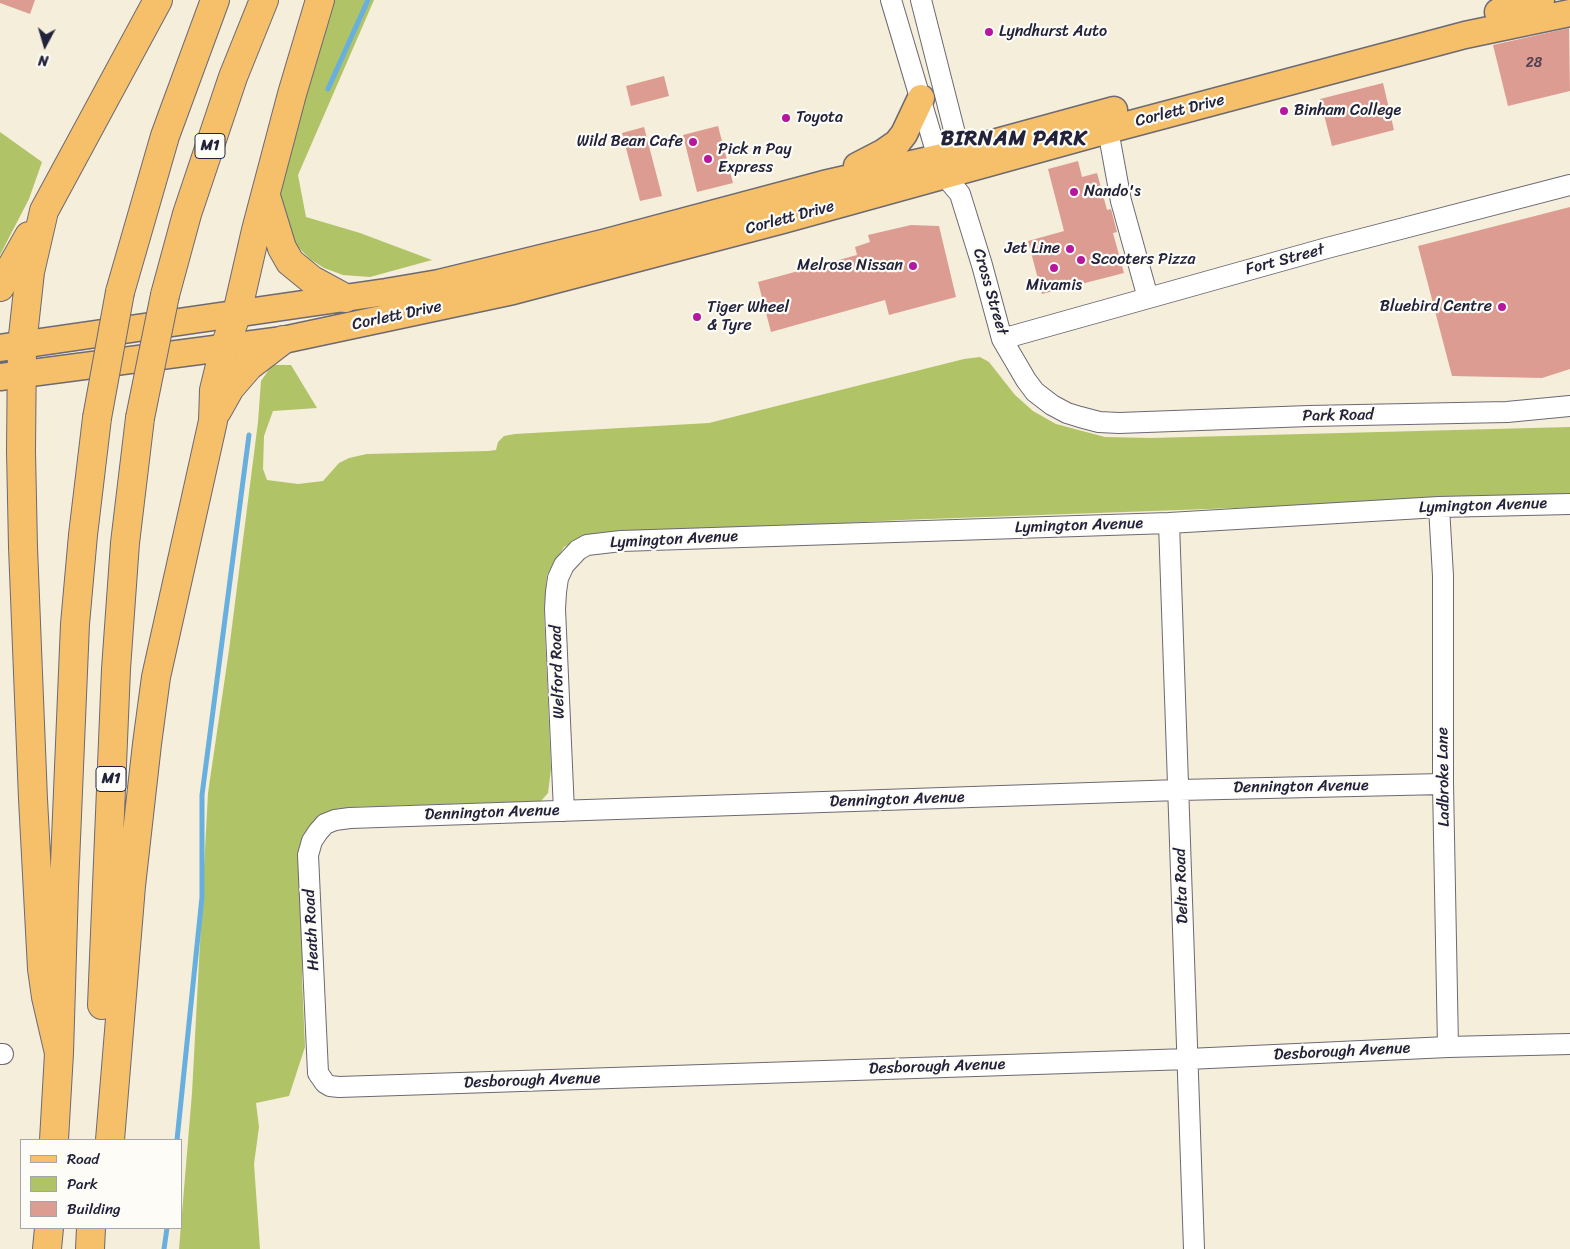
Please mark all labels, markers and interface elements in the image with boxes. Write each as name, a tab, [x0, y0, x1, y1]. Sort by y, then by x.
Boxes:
north arrow	[20, 20, 70, 70]
place label: Lyndhurst Auto	[999, 22, 1107, 42]
marker: Lyndhurst Auto	[983, 26, 995, 38]
text: N	[37, 47, 50, 73]
house number: 28	[1526, 55, 1542, 71]
street label: Corlett Drive	[1134, 91, 1226, 131]
place label: Binham College	[1294, 101, 1401, 121]
marker: Binham College	[1278, 105, 1290, 117]
place label: Toyota	[796, 108, 843, 128]
marker: Toyota	[780, 112, 792, 124]
district label: BIRNAM PARK	[939, 127, 1089, 153]
place label: Wild Bean Cafe	[577, 132, 683, 152]
road number: M1	[195, 134, 225, 158]
marker: Wild Bean Cafe	[687, 136, 699, 148]
place label: Pick n Pay Express	[718, 140, 792, 178]
marker: Pick n Pay Express	[702, 153, 714, 165]
place label: Nando's	[1084, 182, 1141, 202]
marker: Nando's	[1068, 186, 1080, 198]
street label: Corlett Drive	[744, 197, 836, 239]
place label: Jet Line	[1004, 239, 1060, 259]
street label: Fort Street	[1243, 240, 1327, 280]
marker: Jet Line	[1064, 243, 1076, 255]
street label: Cross Street	[968, 246, 1012, 338]
place label: Scooters Pizza	[1091, 250, 1195, 270]
marker: Scooters Pizza	[1075, 254, 1087, 266]
place label: Melrose Nissan	[797, 256, 903, 276]
marker: Melrose Nissan	[907, 260, 919, 272]
marker: Mivamis	[1048, 262, 1060, 274]
place label: Mivamis	[1026, 276, 1082, 296]
street label: Corlett Drive	[350, 297, 444, 335]
place label: Bluebird Centre	[1380, 297, 1492, 317]
place label: Tiger Wheel & Tyre	[707, 298, 789, 336]
marker: Bluebird Centre	[1496, 301, 1508, 313]
marker: Tiger Wheel & Tyre	[691, 311, 703, 323]
street label: Park Road	[1302, 406, 1374, 426]
street label: Lymington Avenue	[1419, 494, 1547, 518]
street label: Lymington Avenue	[1015, 514, 1143, 538]
street label: Lymington Avenue	[609, 527, 739, 553]
street label: Welford Road	[547, 625, 569, 719]
street label: Ladbroke Lane	[1434, 727, 1454, 827]
road number: M1	[96, 766, 126, 792]
street label: Dennington Avenue	[1233, 776, 1369, 798]
street label: Dennington Avenue	[829, 788, 965, 812]
street label: Dennington Avenue	[424, 801, 560, 825]
street label: Delta Road	[1171, 848, 1193, 924]
street label: Heath Road	[300, 889, 324, 971]
street label: Desborough Avenue	[1273, 1039, 1411, 1065]
street label: Desborough Avenue	[868, 1055, 1006, 1079]
street label: Desborough Avenue	[463, 1069, 601, 1093]
legend	[20, 1139, 182, 1229]
text: Road	[67, 1146, 99, 1172]
text: Park	[67, 1171, 98, 1197]
text: Building	[67, 1196, 121, 1222]

